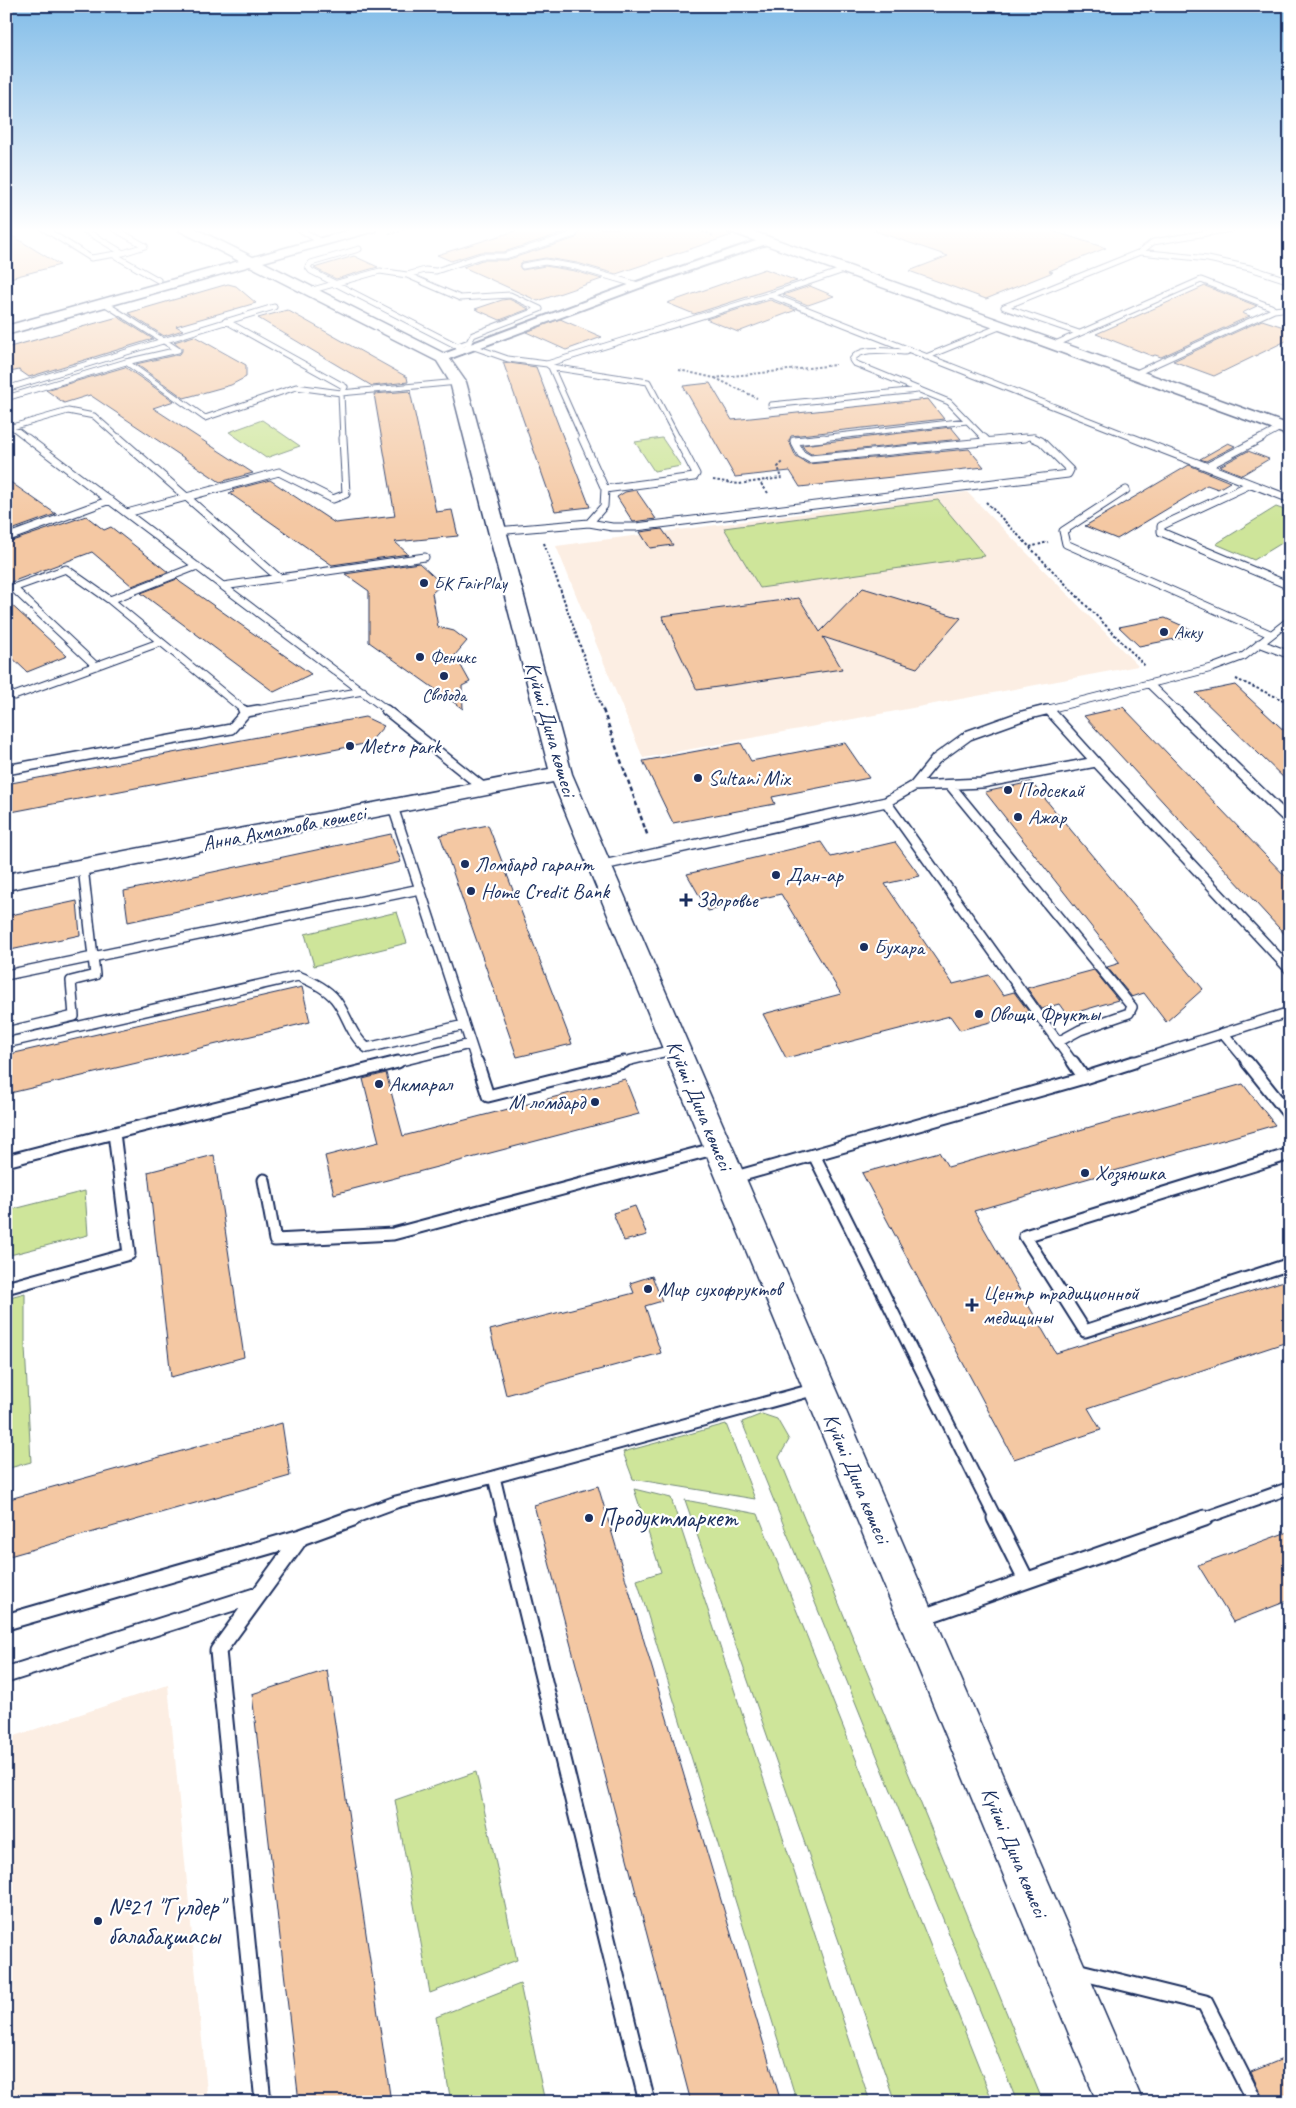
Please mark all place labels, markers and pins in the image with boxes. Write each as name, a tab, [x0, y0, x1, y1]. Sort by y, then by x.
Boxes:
place label: БК FairPlay	[434, 572, 509, 594]
marker: БК FairPlay	[418, 577, 430, 589]
place label: Акку	[1174, 621, 1204, 643]
marker: Акку	[1158, 626, 1170, 638]
place label: Феникс	[430, 646, 478, 668]
marker: Феникс	[414, 651, 426, 663]
marker: Свобода	[438, 670, 450, 682]
place label: Свобода	[422, 684, 468, 706]
place label: Metro park	[360, 733, 442, 759]
marker: Metro park	[344, 740, 356, 752]
place label: Sultani Mix	[708, 765, 791, 791]
marker: Sultani Mix	[692, 772, 704, 784]
place label: Подсекай	[1018, 777, 1086, 803]
marker: Подсекай	[1002, 784, 1014, 796]
place label: Ажар	[1028, 804, 1067, 830]
marker: Ажар	[1012, 811, 1024, 823]
place label: Ломбард гарант	[475, 851, 595, 877]
marker: Ломбард гарант	[459, 858, 471, 870]
place label: Дан-ар	[786, 862, 844, 888]
marker: Дан-ар	[770, 869, 782, 881]
place label: Home Credit Bank	[481, 878, 610, 904]
marker: Home Credit Bank	[465, 885, 477, 897]
place label: Здоровье	[696, 887, 759, 913]
marker: Здоровье	[680, 894, 692, 906]
place label: Бухара	[874, 934, 927, 960]
marker: Бухара	[858, 941, 870, 953]
place label: Овощи Фрукты	[989, 1001, 1102, 1027]
marker: Овощи Фрукты	[973, 1008, 985, 1020]
place label: Акмарал	[389, 1071, 454, 1097]
marker: Акмарал	[373, 1078, 385, 1090]
place label: М ломбард	[509, 1089, 587, 1115]
marker: М ломбард	[589, 1096, 601, 1108]
place label: Хозяюшка	[1095, 1160, 1167, 1187]
marker: Хозяюшка	[1079, 1167, 1091, 1179]
place label: Мир сухофруктов	[658, 1276, 785, 1302]
place label: Центр традиционной медицины	[983, 1280, 1140, 1330]
marker: Мир сухофруктов	[642, 1283, 654, 1295]
marker: Центр традиционной медицины	[965, 1298, 979, 1312]
place label: Продуктмаркет	[599, 1502, 739, 1534]
marker: Продуктмаркет	[583, 1512, 595, 1524]
place label: №21 "Гүлдер" балабақшасы	[108, 1891, 229, 1952]
marker: №21 "Гүлдер" балабақшасы	[92, 1915, 104, 1927]

